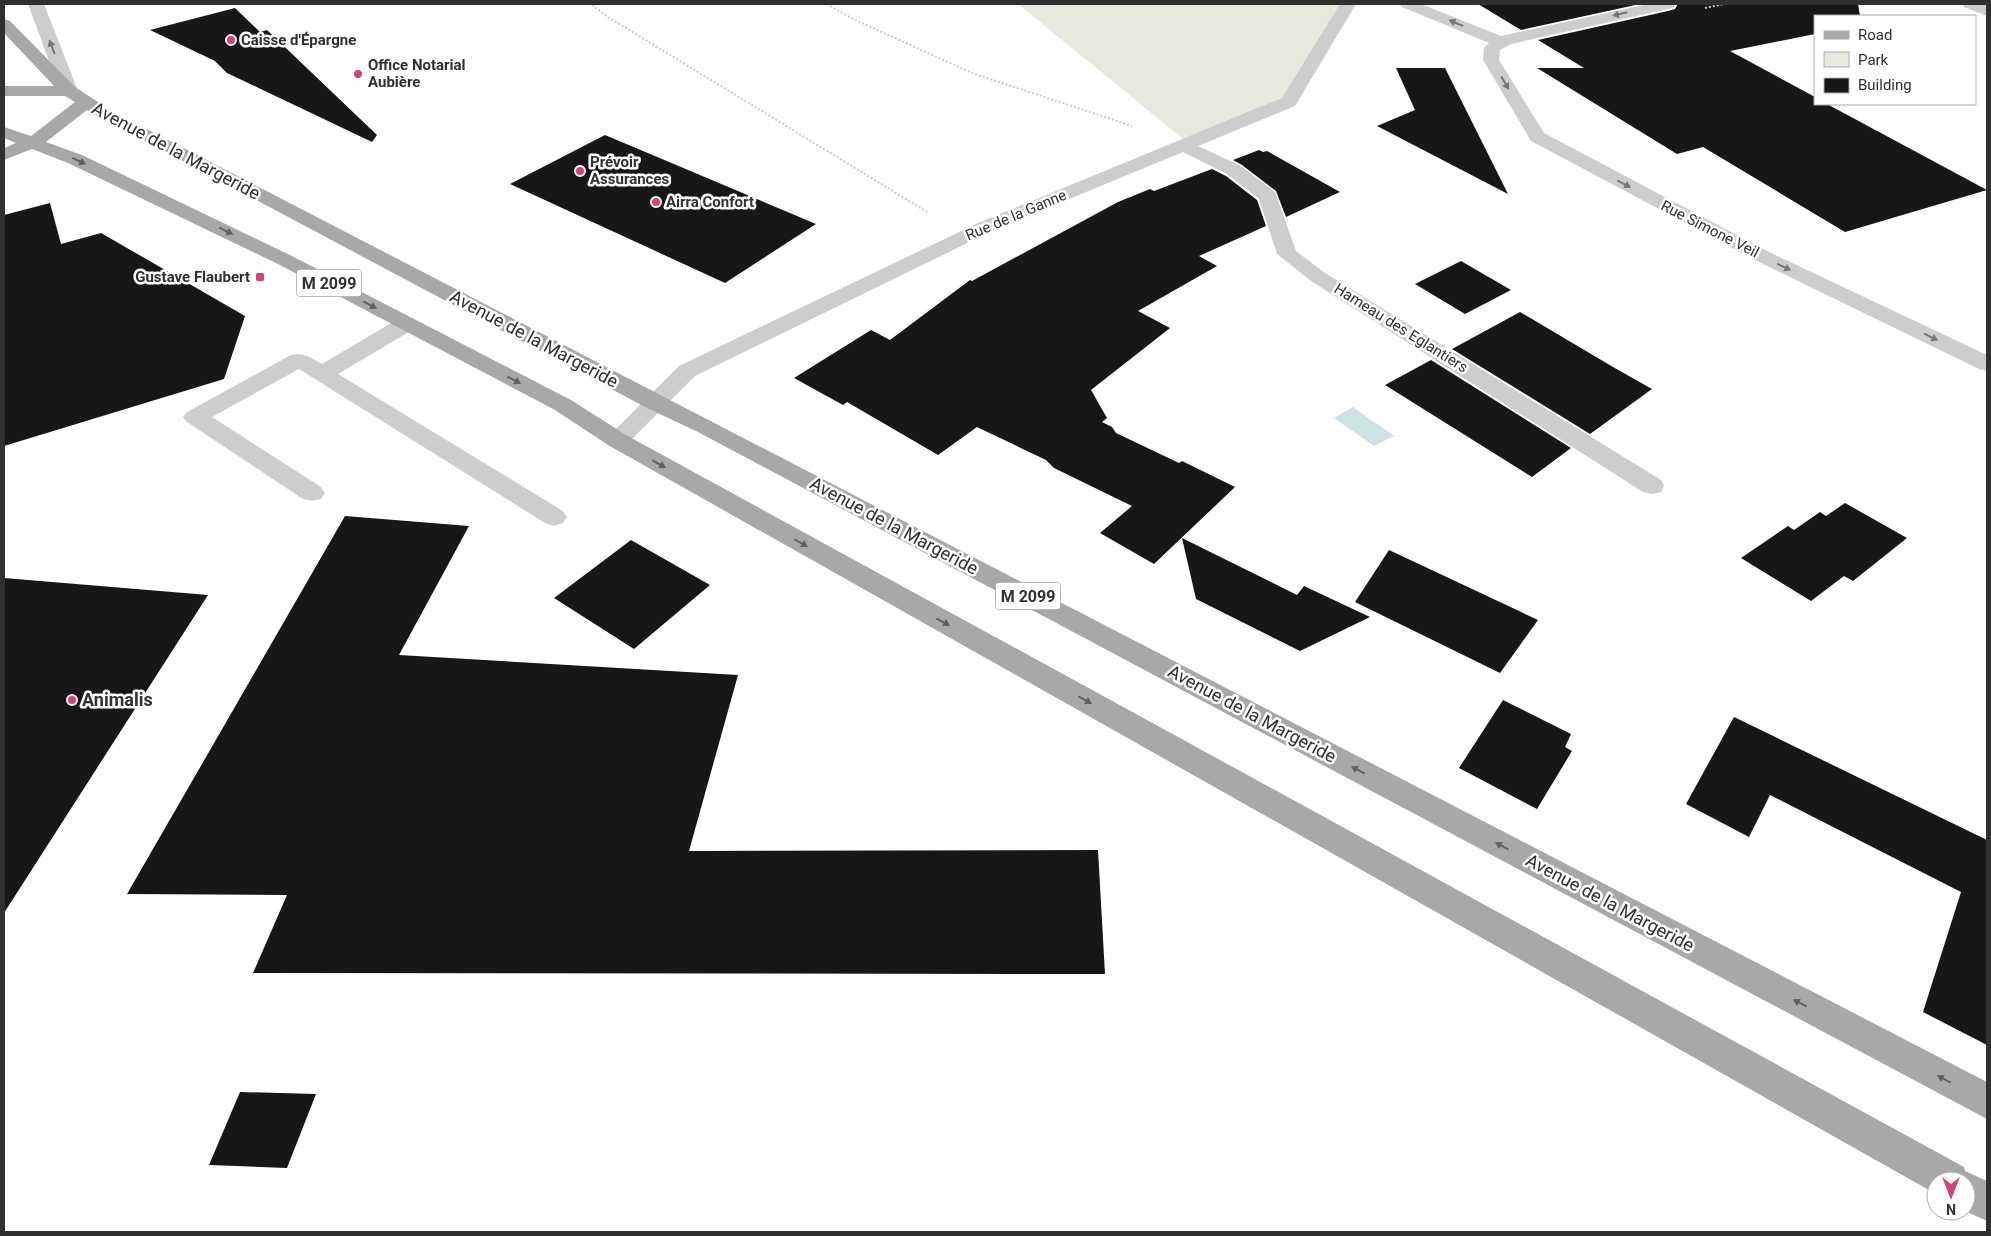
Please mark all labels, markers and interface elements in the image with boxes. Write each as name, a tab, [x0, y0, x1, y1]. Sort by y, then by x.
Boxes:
one-way arrow	[1613, 10, 1628, 18]
legend	[1814, 15, 1976, 105]
one-way arrow	[1448, 19, 1463, 26]
text: Road	[1858, 26, 1892, 44]
place label: Caisse d'Épargne	[241, 31, 356, 49]
marker: Caisse d'Épargne	[225, 34, 237, 46]
one-way arrow	[48, 40, 55, 55]
text: Park	[1858, 51, 1889, 69]
place label: Office Notarial Aubière	[368, 56, 466, 91]
marker: Office Notarial Aubière	[352, 68, 364, 80]
one-way arrow	[1501, 75, 1509, 90]
text: Building	[1858, 76, 1912, 94]
street label: Avenue de la Margeride	[89, 97, 264, 204]
place label: Prévoir Assurances	[590, 153, 669, 188]
one-way arrow	[72, 157, 86, 165]
marker: Prévoir Assurances	[574, 165, 586, 177]
one-way arrow	[1617, 180, 1631, 188]
street label: Rue de la Ganne	[963, 186, 1069, 244]
place label: Airra Confort	[666, 193, 754, 211]
marker: Airra Confort	[650, 196, 662, 208]
street label: Rue Simone Veil	[1658, 196, 1762, 262]
one-way arrow	[218, 227, 233, 235]
one-way arrow	[1777, 263, 1791, 271]
place label: Gustave Flaubert	[135, 268, 250, 286]
road number: M 2099	[296, 270, 362, 296]
marker: Gustave Flaubert	[254, 271, 266, 283]
street label: Hameau des Eglantiers	[1331, 280, 1471, 376]
street label: Avenue de la Margeride	[447, 285, 622, 392]
one-way arrow	[363, 301, 377, 309]
one-way arrow	[1924, 333, 1938, 341]
one-way arrow	[507, 376, 522, 384]
one-way arrow	[653, 459, 666, 468]
street label: Avenue de la Margeride	[807, 472, 982, 579]
one-way arrow	[795, 538, 808, 547]
road number: M 2099	[996, 582, 1060, 610]
one-way arrow	[937, 617, 950, 626]
street label: Avenue de la Margeride	[1165, 660, 1340, 767]
place label: Animalis	[82, 689, 153, 710]
marker: Animalis	[66, 694, 78, 706]
one-way arrow	[1079, 696, 1092, 705]
one-way arrow	[1351, 766, 1365, 774]
one-way arrow	[1494, 842, 1509, 850]
street label: Avenue de la Margeride	[1523, 849, 1698, 956]
one-way arrow	[1793, 999, 1808, 1007]
one-way arrow	[1937, 1075, 1951, 1083]
north arrow	[1926, 1171, 1976, 1221]
text: N	[1946, 1201, 1956, 1217]

